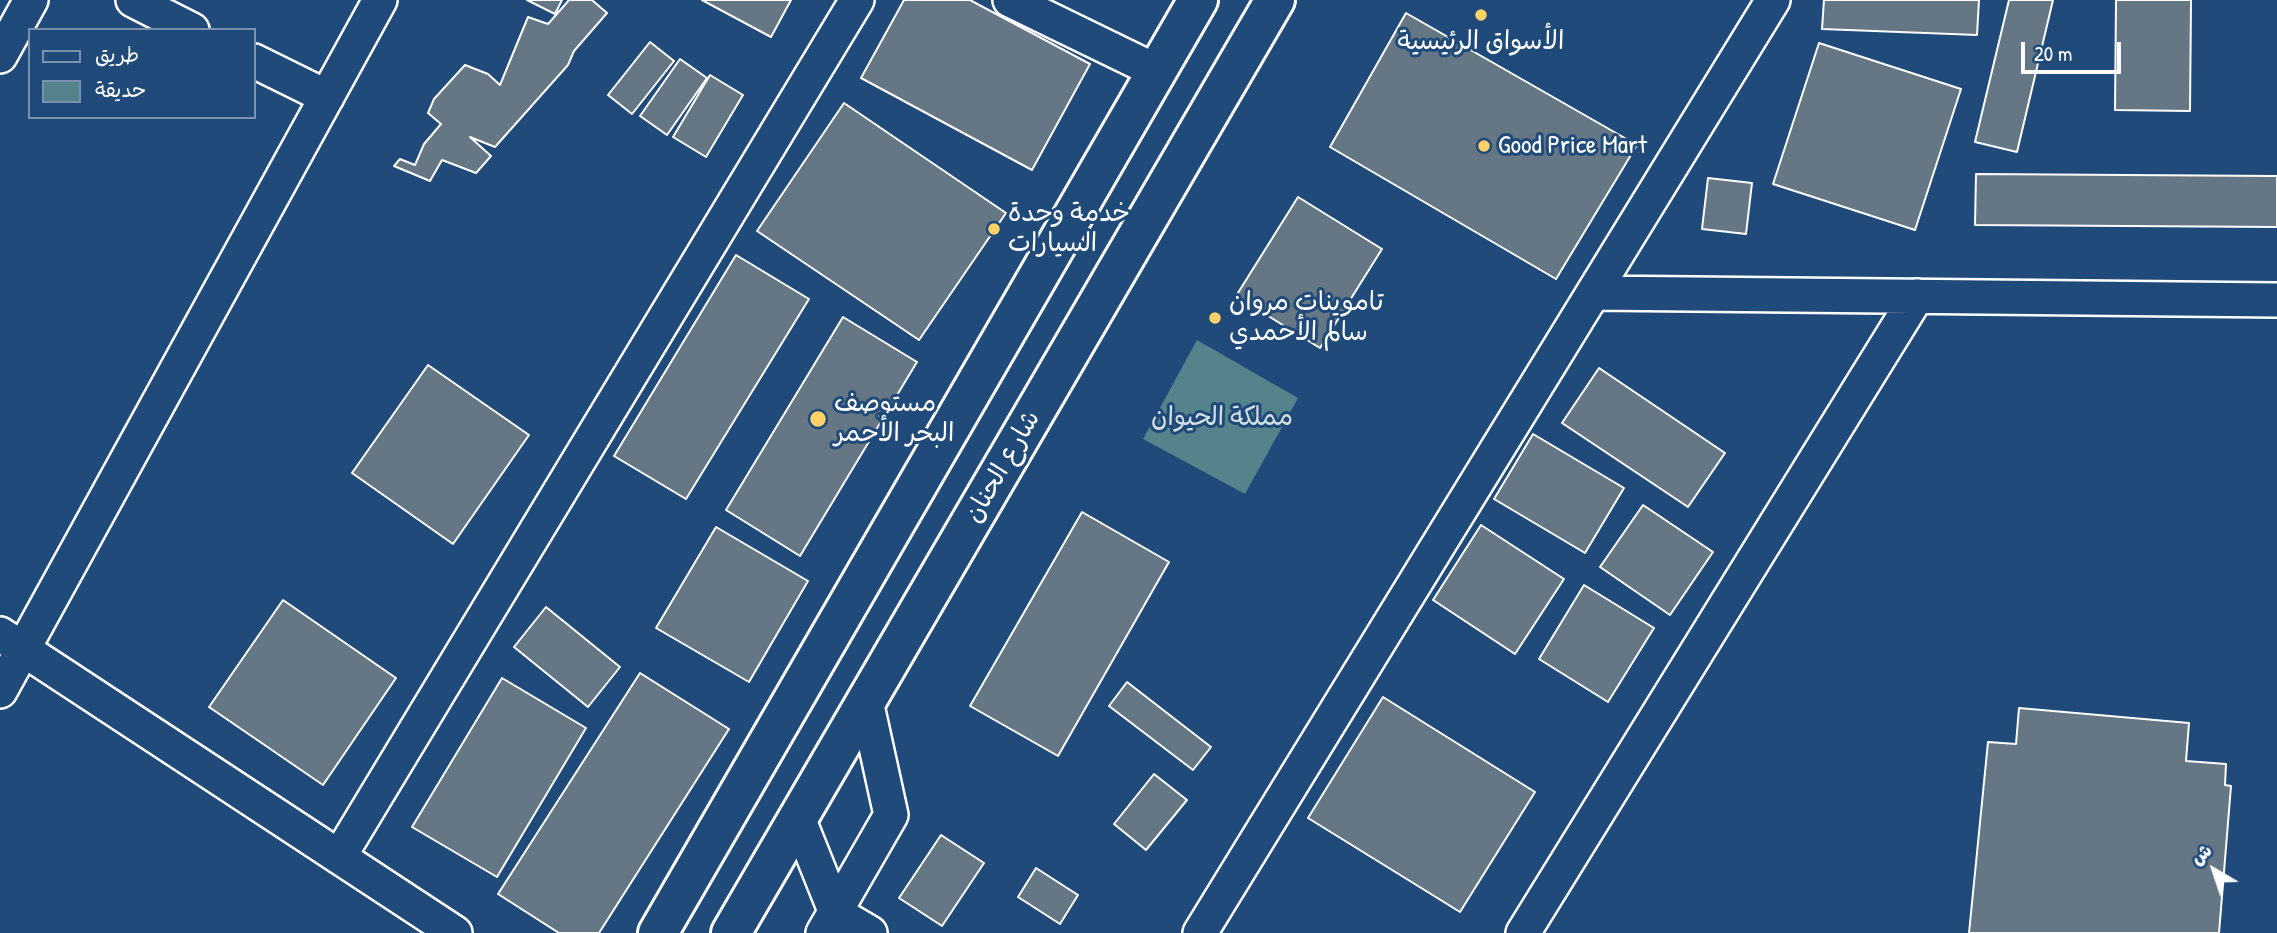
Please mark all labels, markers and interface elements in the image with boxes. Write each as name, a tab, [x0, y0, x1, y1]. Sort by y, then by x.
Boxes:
marker: الأسواق الرئيسية	[1473, 7, 1489, 23]
place label: الأسواق الرئيسية	[1398, 26, 1564, 58]
legend	[28, 28, 256, 119]
scale bar	[2025, 28, 2125, 72]
text: 20 m	[2034, 39, 2072, 68]
text: طريق	[95, 40, 139, 69]
text: حديقة	[95, 75, 146, 104]
place label: Good Price Mart	[1498, 130, 1647, 162]
marker: Good Price Mart	[1476, 138, 1492, 154]
place label: خدمة وحدة السيارات	[1008, 198, 1130, 260]
marker: خدمة وحدة السيارات	[986, 221, 1002, 237]
place label: تاموينات مروان سالم الأحمدي	[1229, 287, 1383, 348]
marker: تاموينات مروان سالم الأحمدي	[1207, 310, 1223, 326]
place label: مستوصف البحر الأحمر	[834, 388, 954, 450]
park label: مملكة الحيوان	[1151, 402, 1293, 434]
street label: شارع الحنان	[958, 405, 1048, 529]
marker: مستوصف البحر الأحمر	[808, 409, 828, 429]
north arrow	[2179, 835, 2249, 905]
text: ش	[2184, 837, 2217, 870]

